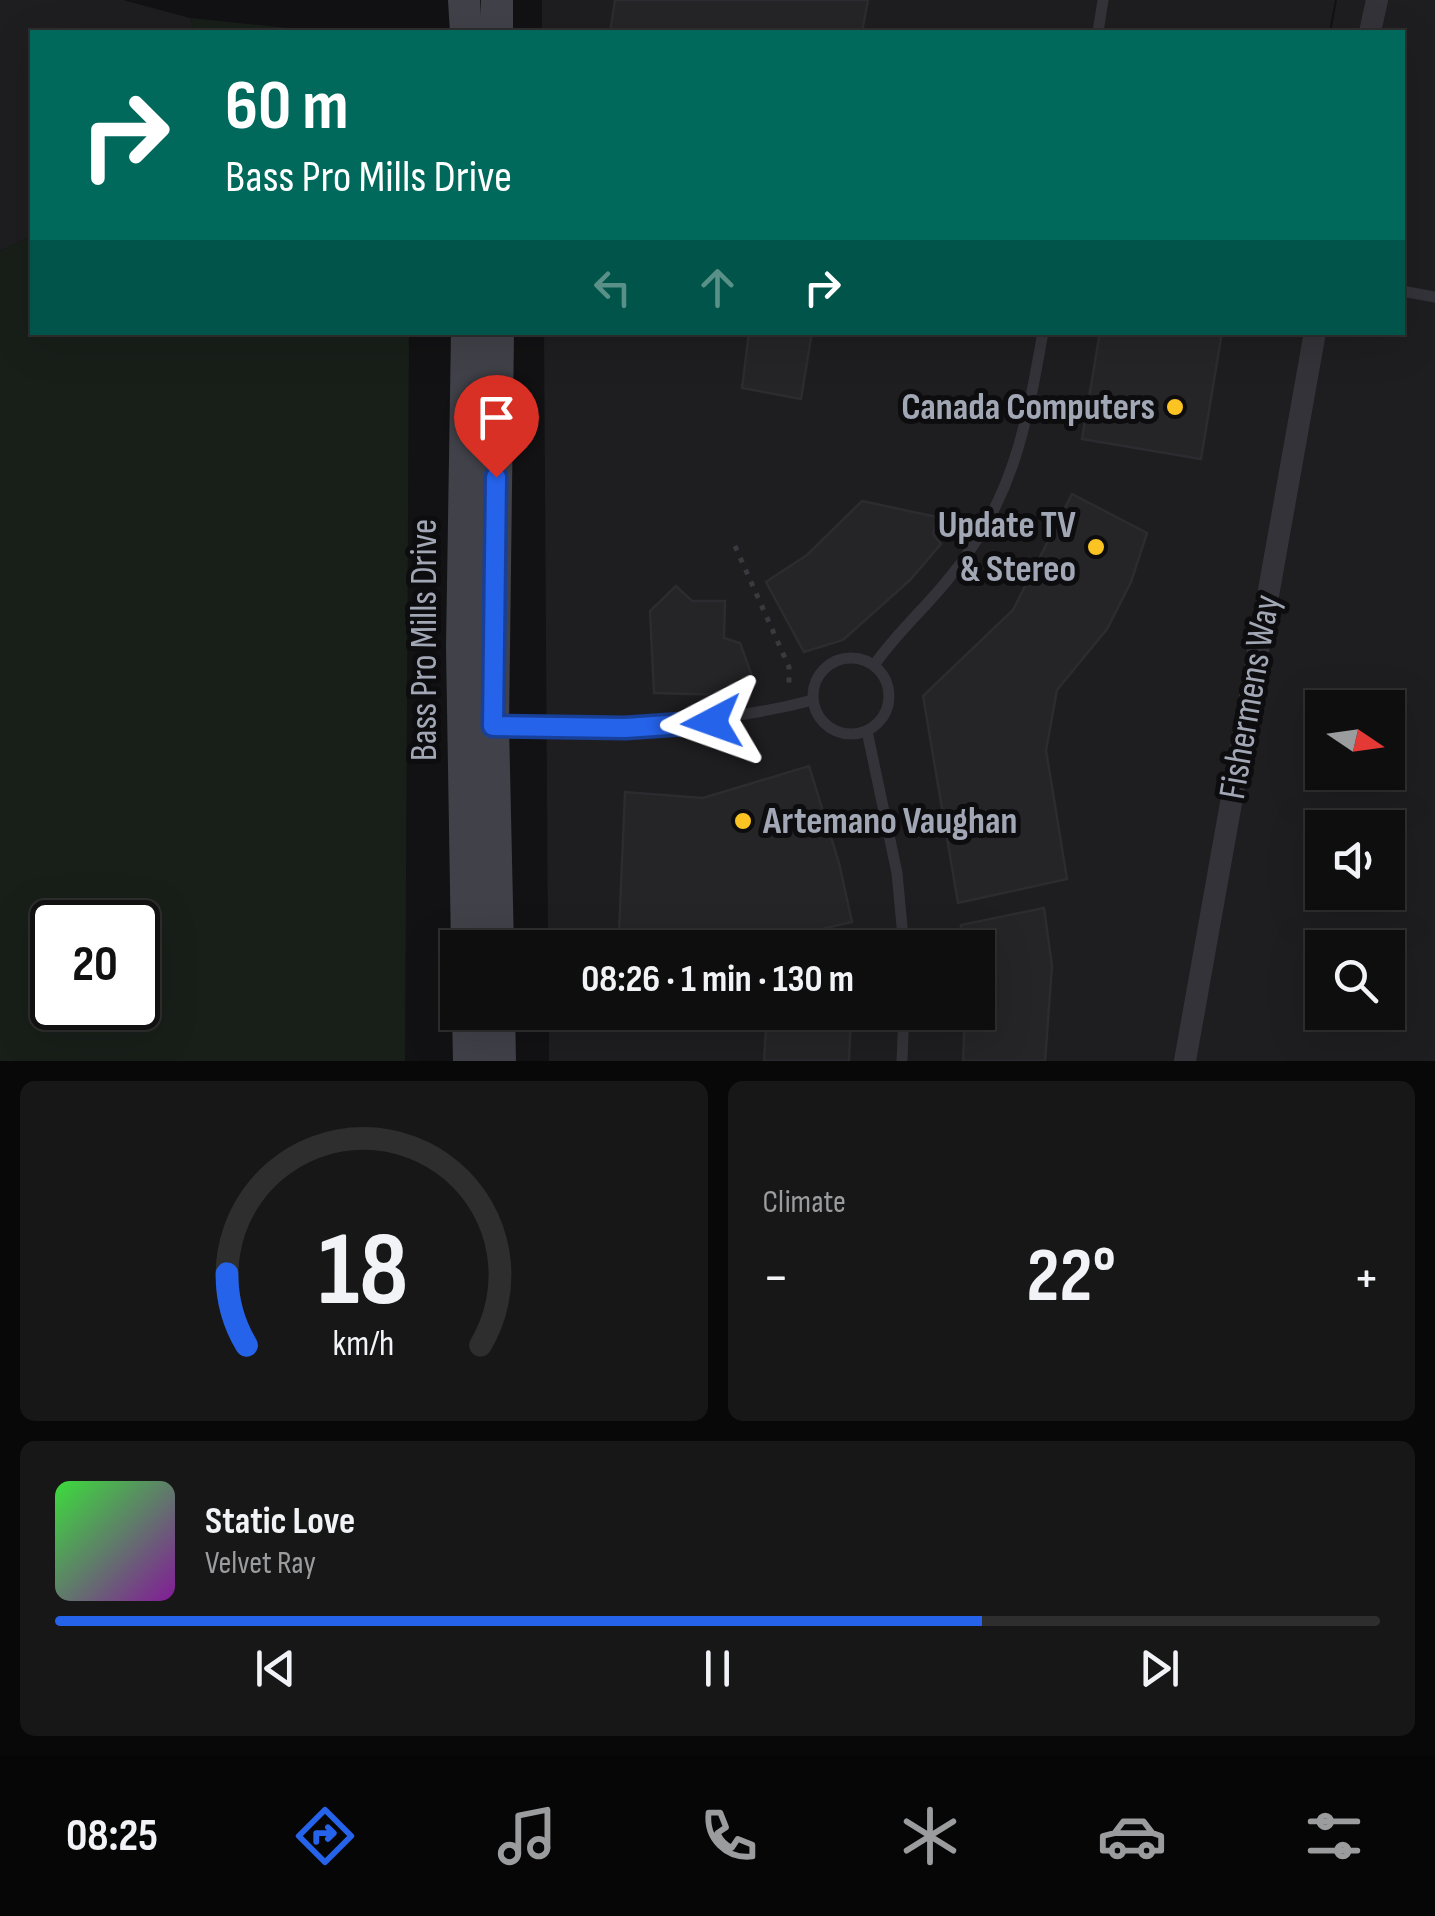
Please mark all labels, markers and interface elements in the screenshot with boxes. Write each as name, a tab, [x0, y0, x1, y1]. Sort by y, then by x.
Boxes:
text: 60 m	[225, 65, 349, 149]
icon: right	[60, 70, 190, 200]
text: Bass Pro Mills Drive	[225, 150, 512, 205]
icon: left	[585, 260, 640, 315]
icon: ahead	[690, 260, 745, 315]
icon: right	[795, 260, 850, 315]
pin	[454, 375, 539, 478]
place label: Canada Computers	[901, 385, 1155, 430]
icon: arrive	[469, 390, 524, 445]
marker: Canada Computers	[1164, 396, 1186, 418]
place label: Update TV & Stereo	[938, 503, 1076, 592]
street label: Bass Pro Mills Drive	[402, 519, 447, 761]
marker: Update TV & Stereo	[1085, 536, 1107, 558]
street label: Fishermens Way	[1210, 591, 1290, 803]
position arrow	[660, 670, 764, 774]
north arrow	[1305, 690, 1405, 790]
map controls	[1305, 690, 1405, 1030]
place label: Artemano Vaughan	[762, 799, 1017, 844]
marker: Artemano Vaughan	[732, 810, 754, 832]
button: sound	[1305, 810, 1405, 910]
speed limit sign: 20	[30, 900, 160, 1030]
button: search	[1305, 930, 1405, 1030]
text: 08:26 · 1 min · 130 m	[581, 957, 854, 1002]
text: Climate	[763, 1183, 846, 1222]
text: 18	[319, 1209, 409, 1334]
text: 22°	[1027, 1232, 1116, 1323]
text: −	[763, 1245, 789, 1312]
text: +	[1353, 1245, 1380, 1312]
text: km/h	[333, 1323, 395, 1366]
text: Static Love	[205, 1499, 355, 1544]
text: Velvet Ray	[205, 1544, 316, 1583]
icon: previous	[248, 1641, 303, 1696]
icon: pause	[690, 1641, 745, 1696]
icon: next	[1132, 1641, 1187, 1696]
icon: directions	[290, 1801, 360, 1871]
icon: music	[492, 1801, 562, 1871]
icon: phone	[694, 1801, 764, 1871]
icon: climate	[895, 1801, 965, 1871]
icon: car	[1097, 1801, 1167, 1871]
icon: filters	[1299, 1801, 1369, 1871]
text: 08:25	[66, 1809, 158, 1864]

